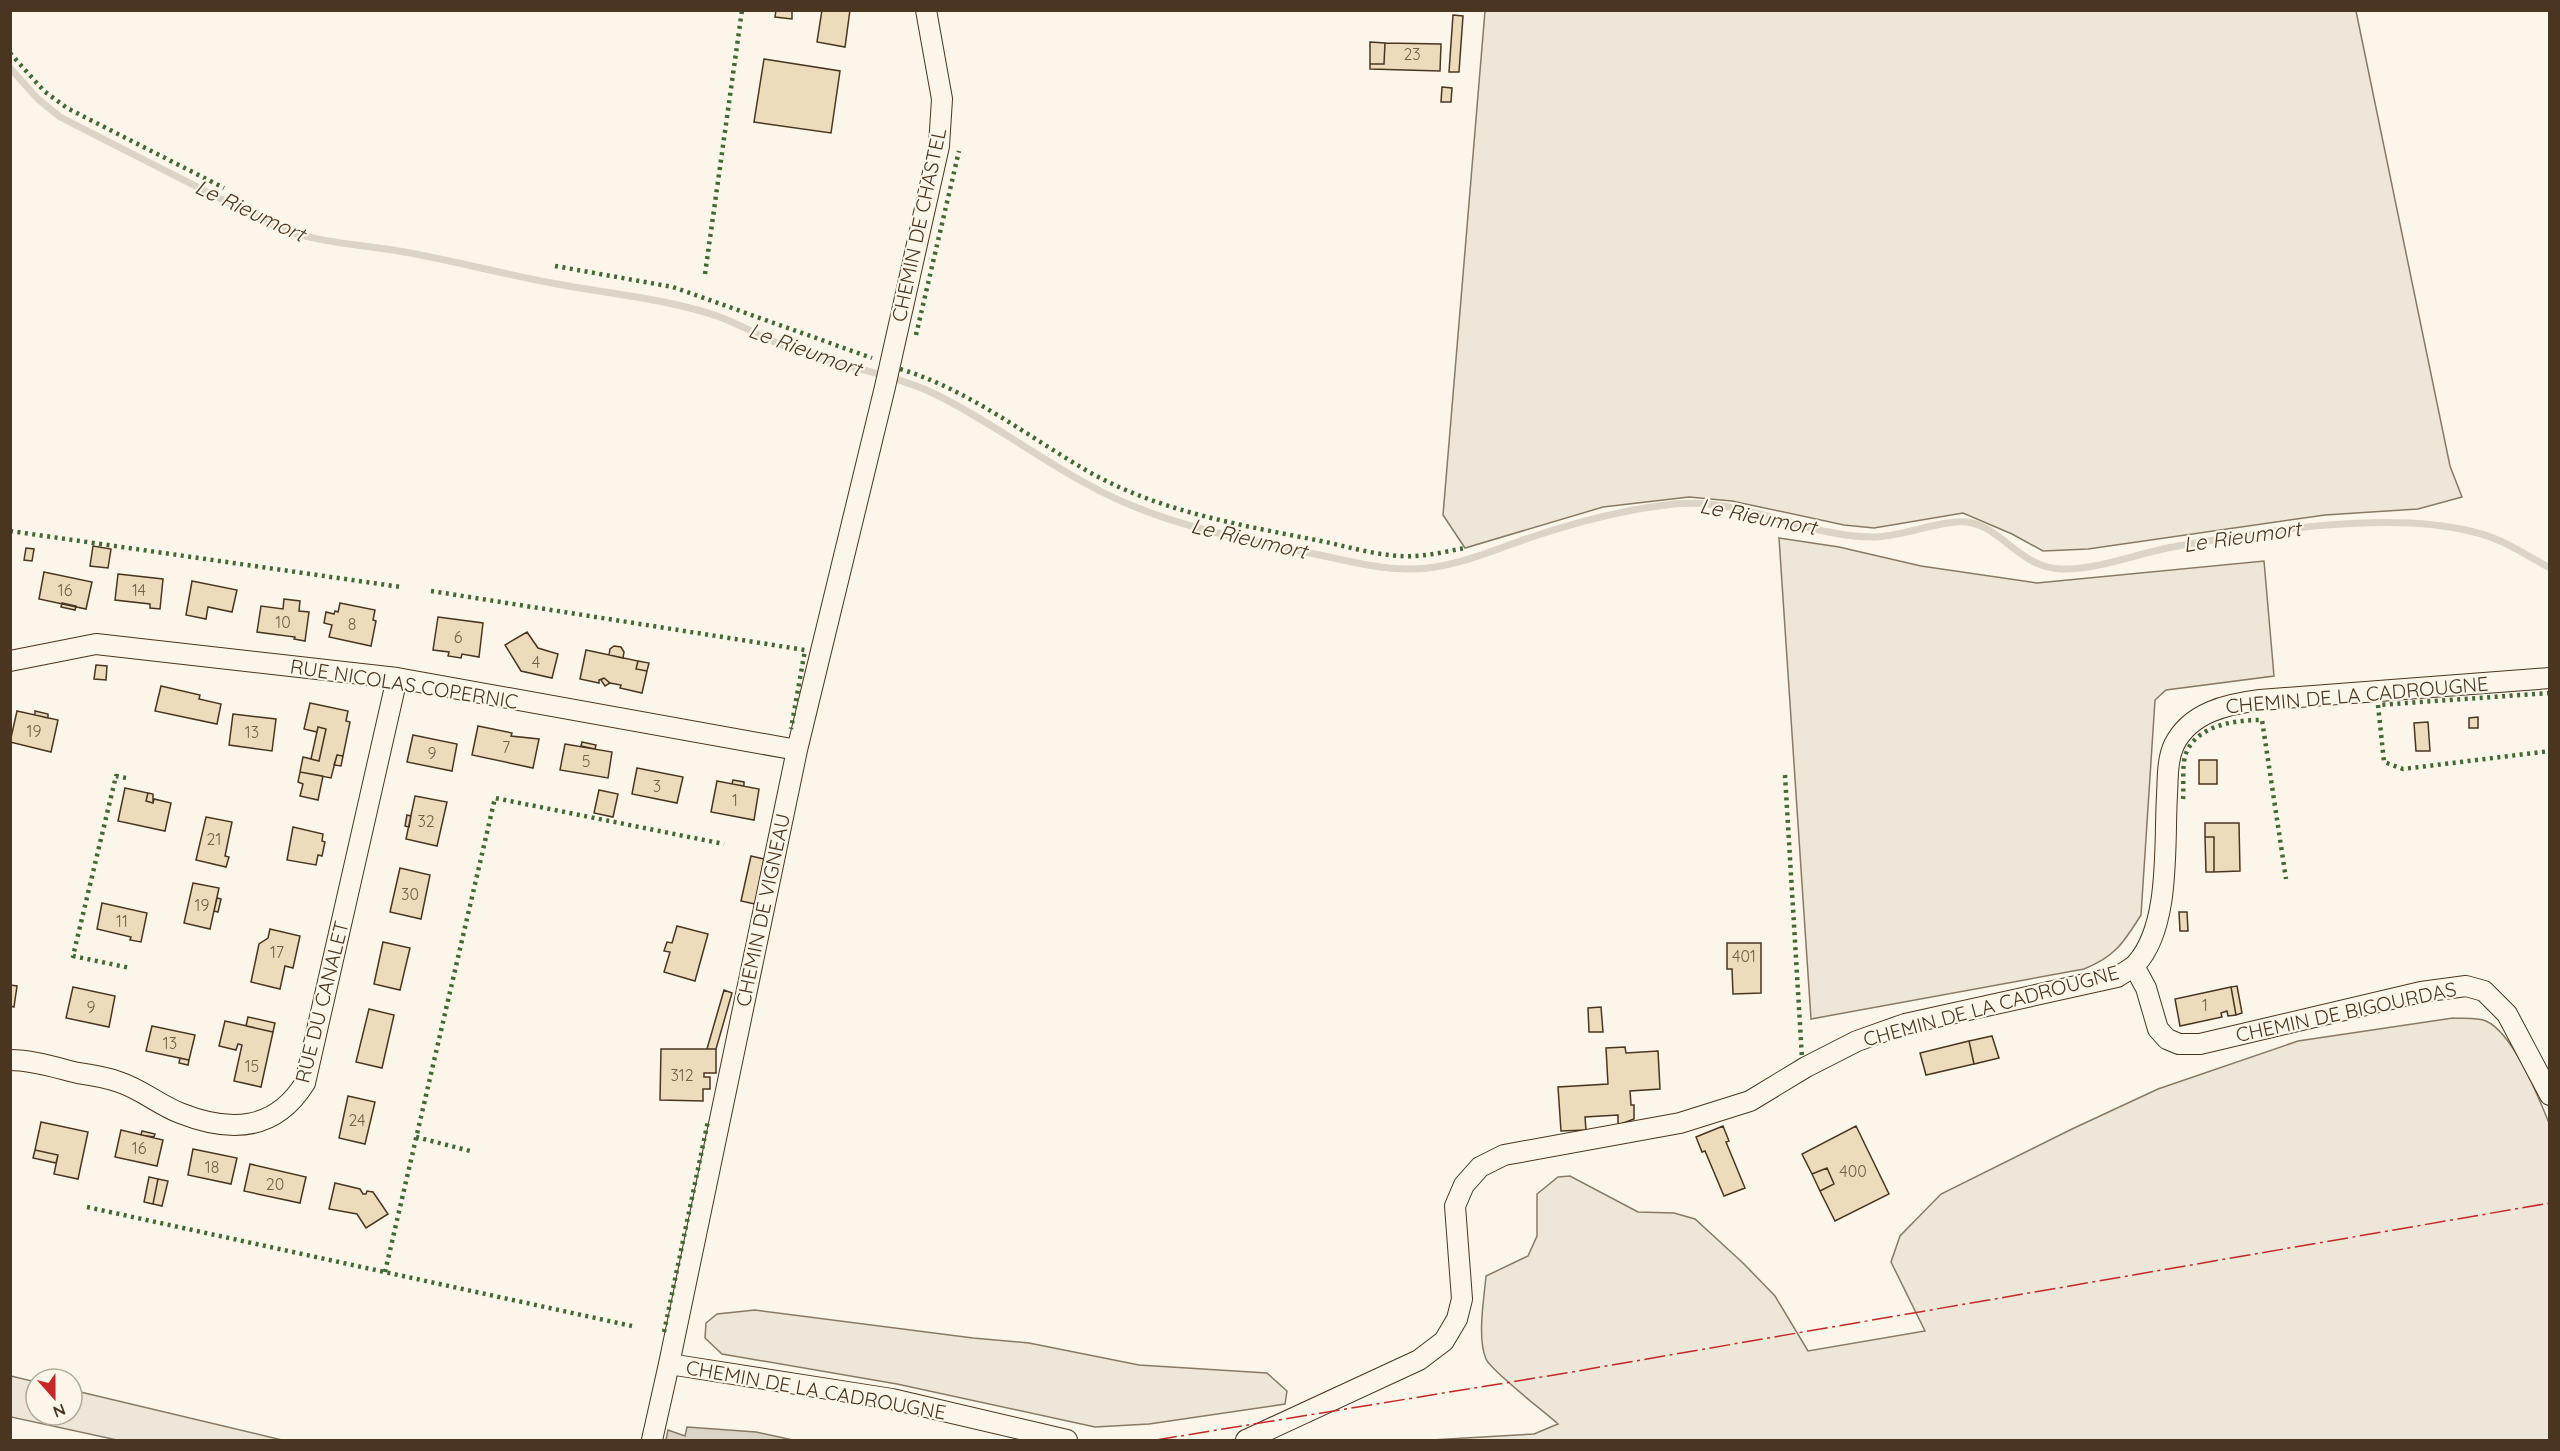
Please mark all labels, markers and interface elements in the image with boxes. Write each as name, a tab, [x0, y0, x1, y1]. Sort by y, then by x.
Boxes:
house number: 23	[1403, 44, 1421, 64]
street label: CHEMIN DE CHASTEL	[886, 125, 951, 324]
water label: Le Rieumort	[191, 173, 312, 248]
water label: Le Rieumort	[745, 317, 868, 382]
water label: Le Rieumort	[1698, 492, 1822, 541]
water label: Le Rieumort	[1189, 512, 1313, 565]
water label: Le Rieumort	[2182, 515, 2305, 557]
house number: 16	[58, 580, 73, 600]
house number: 14	[132, 580, 146, 600]
house number: 10	[275, 612, 291, 632]
house number: 8	[348, 614, 356, 634]
house number: 6	[454, 627, 463, 647]
house number: 4	[532, 652, 540, 672]
street label: RUE NICOLAS COPERNIC	[288, 653, 520, 714]
street label: CHEMIN DE LA CADROUGNE	[2225, 671, 2489, 718]
house number: 19	[27, 721, 41, 741]
house number: 13	[245, 722, 259, 742]
house number: 7	[502, 737, 510, 757]
house number: 9	[428, 743, 437, 763]
house number: 5	[582, 751, 590, 771]
house number: 3	[653, 776, 661, 796]
house number: 1	[732, 790, 738, 810]
house number: 32	[417, 811, 435, 831]
street label: CHEMIN DE VIGNEAU	[730, 811, 795, 1009]
house number: 21	[207, 829, 221, 849]
house number: 30	[401, 884, 419, 904]
house number: 19	[195, 895, 209, 915]
house number: 11	[116, 911, 128, 931]
street label: RUE DU CANALET	[289, 918, 354, 1085]
house number: 17	[270, 942, 284, 962]
house number: 401	[1732, 946, 1756, 966]
street label: CHEMIN DE LA CADROUGNE	[1860, 959, 2121, 1052]
street label: CHEMIN DE BIGOURDAS	[2233, 976, 2459, 1047]
house number: 1	[2202, 995, 2208, 1015]
house number: 9	[87, 997, 96, 1017]
house number: 13	[163, 1033, 177, 1053]
house number: 15	[245, 1056, 259, 1076]
house number: 312	[670, 1065, 694, 1085]
house number: 24	[348, 1110, 366, 1130]
house number: 16	[132, 1138, 147, 1158]
house number: 18	[205, 1157, 219, 1177]
house number: 400	[1839, 1161, 1867, 1181]
house number: 20	[266, 1174, 284, 1194]
street label: CHEMIN DE LA CADROUGNE	[684, 1354, 948, 1425]
north arrow	[24, 1367, 84, 1427]
text: N	[50, 1400, 68, 1422]

